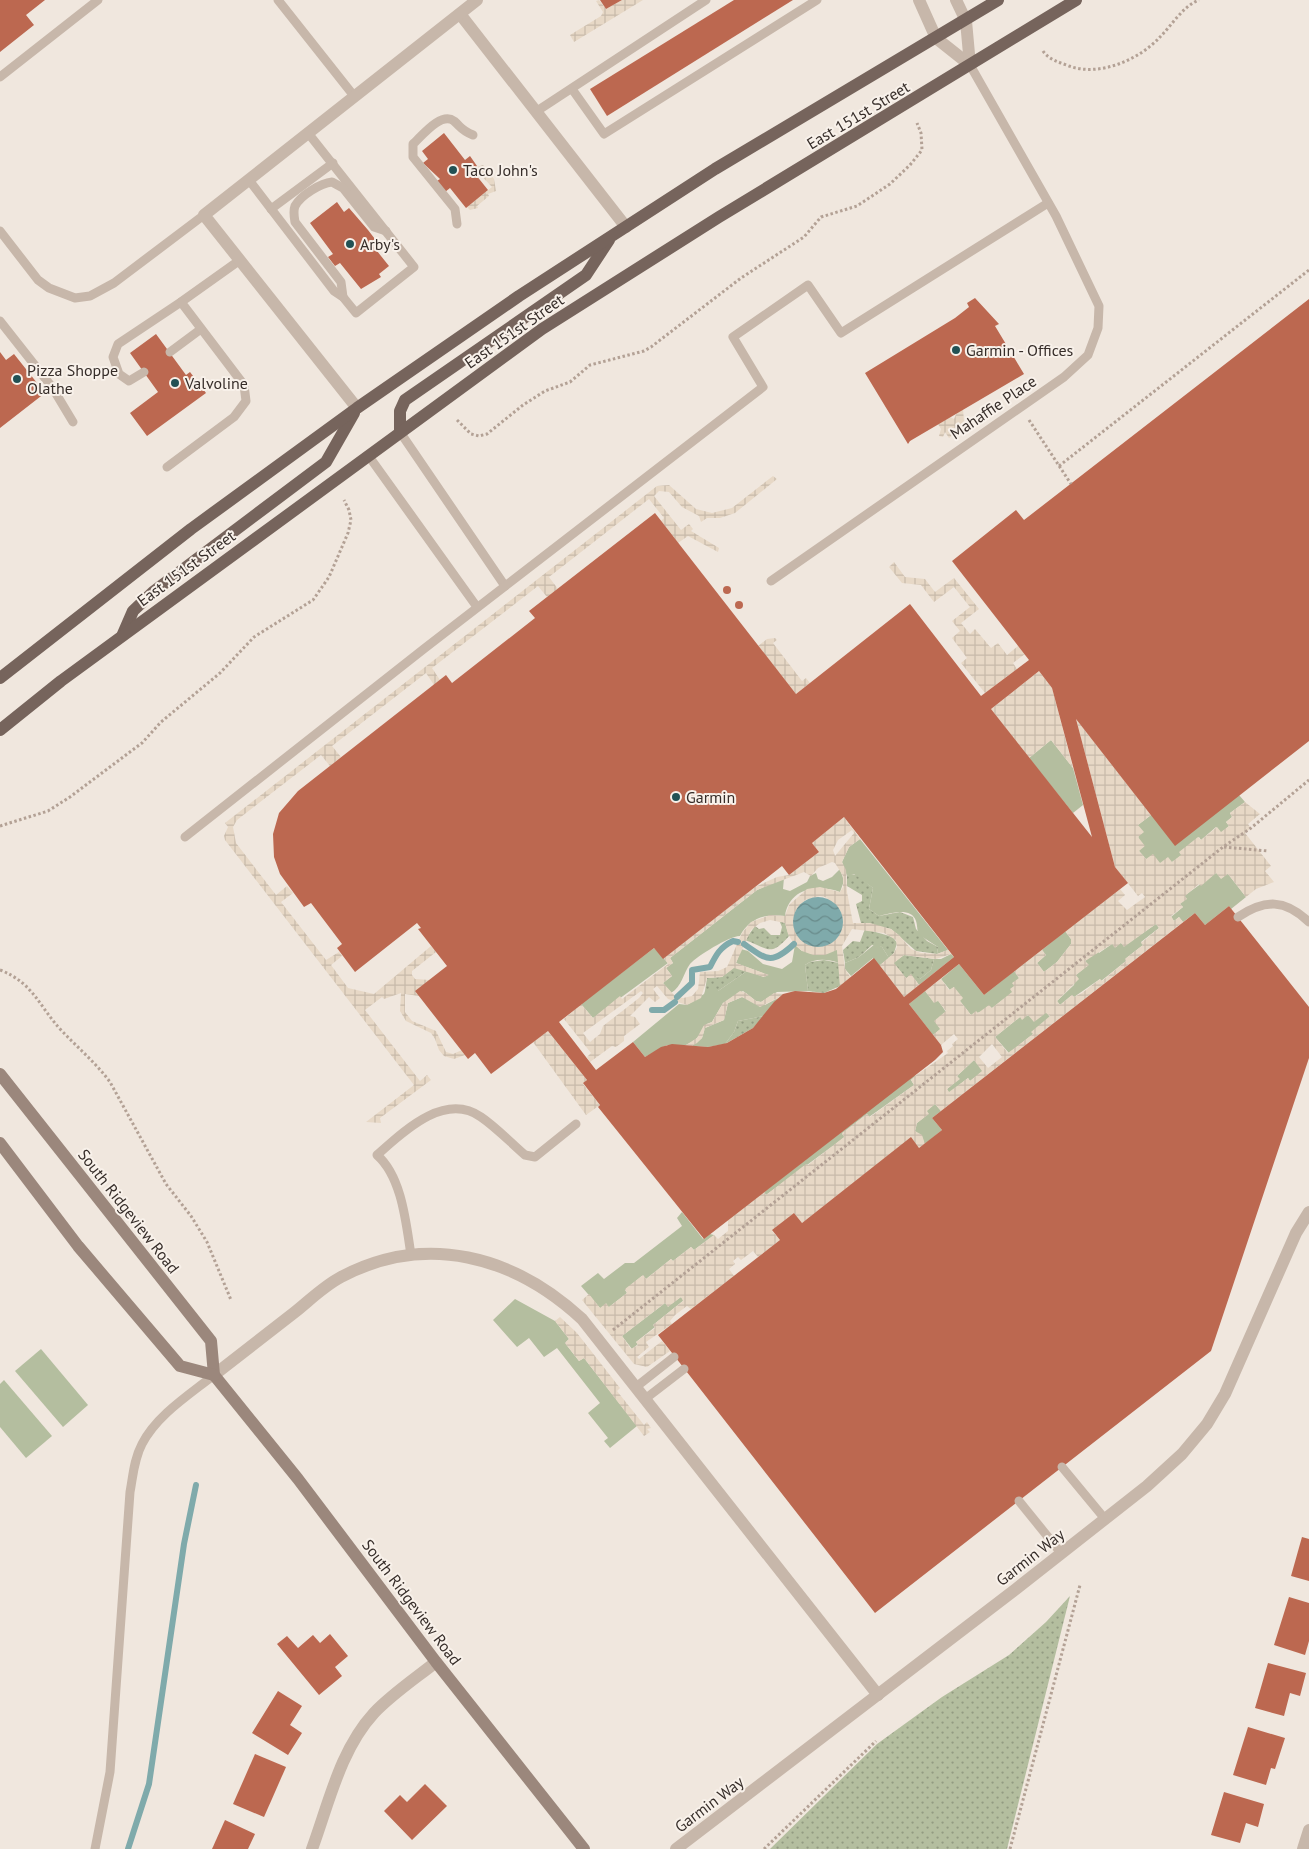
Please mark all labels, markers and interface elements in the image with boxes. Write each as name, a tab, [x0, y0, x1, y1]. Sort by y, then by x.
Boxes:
street label: East 151st Street	[803, 76, 914, 154]
place label: Taco John's	[463, 160, 538, 180]
marker: Taco John's	[447, 164, 459, 176]
place label: Arby's	[360, 234, 400, 254]
marker: Arby's	[344, 238, 356, 250]
street label: East 151st Street	[461, 289, 568, 373]
place label: Garmin - Offices	[966, 340, 1074, 360]
marker: Garmin - Offices	[950, 344, 962, 356]
place label: Pizza Shoppe Olathe	[27, 360, 118, 398]
street label: Mahaffie Place	[946, 371, 1040, 443]
marker: Pizza Shoppe Olathe	[11, 373, 23, 385]
place label: Valvoline	[184, 373, 248, 393]
marker: Valvoline	[169, 377, 181, 389]
street label: East 151st Street	[133, 525, 239, 610]
place label: Garmin	[686, 787, 735, 807]
marker: Garmin	[670, 791, 682, 803]
street label: South Ridgeview Road	[74, 1145, 184, 1277]
street label: Garmin Way	[992, 1524, 1069, 1590]
street label: South Ridgeview Road	[358, 1535, 466, 1669]
street label: Garmin Way	[671, 1771, 748, 1836]

